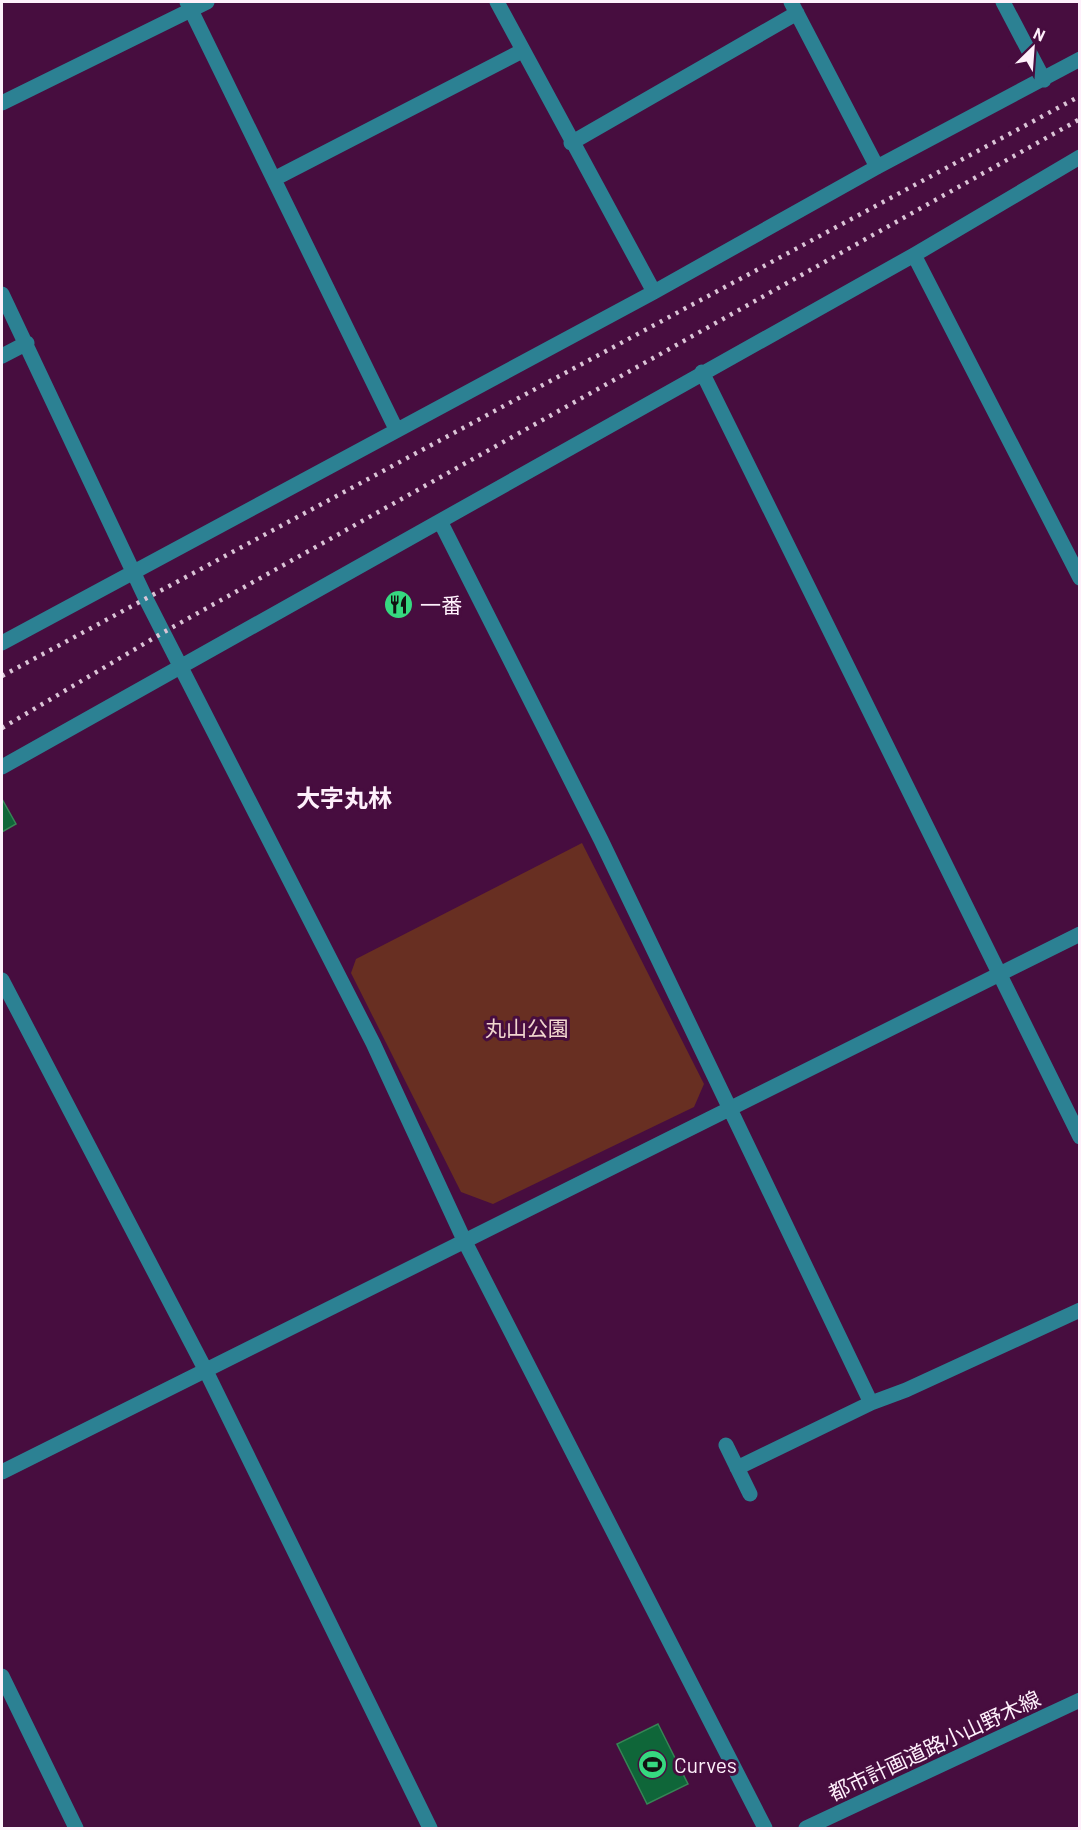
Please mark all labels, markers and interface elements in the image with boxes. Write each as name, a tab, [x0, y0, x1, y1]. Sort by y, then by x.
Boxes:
north arrow	[1003, 18, 1063, 78]
text: N	[1031, 23, 1048, 45]
restaurant icon: 一番	[383, 588, 415, 620]
place label: 一番	[420, 592, 462, 617]
district label: 大字丸林	[296, 783, 392, 812]
park label: 丸山公園	[485, 1015, 569, 1040]
street label: 都市計画道路小山野木線	[824, 1685, 1044, 1805]
sports icon: Curves	[637, 1748, 669, 1780]
place label: Curves	[674, 1752, 737, 1777]

